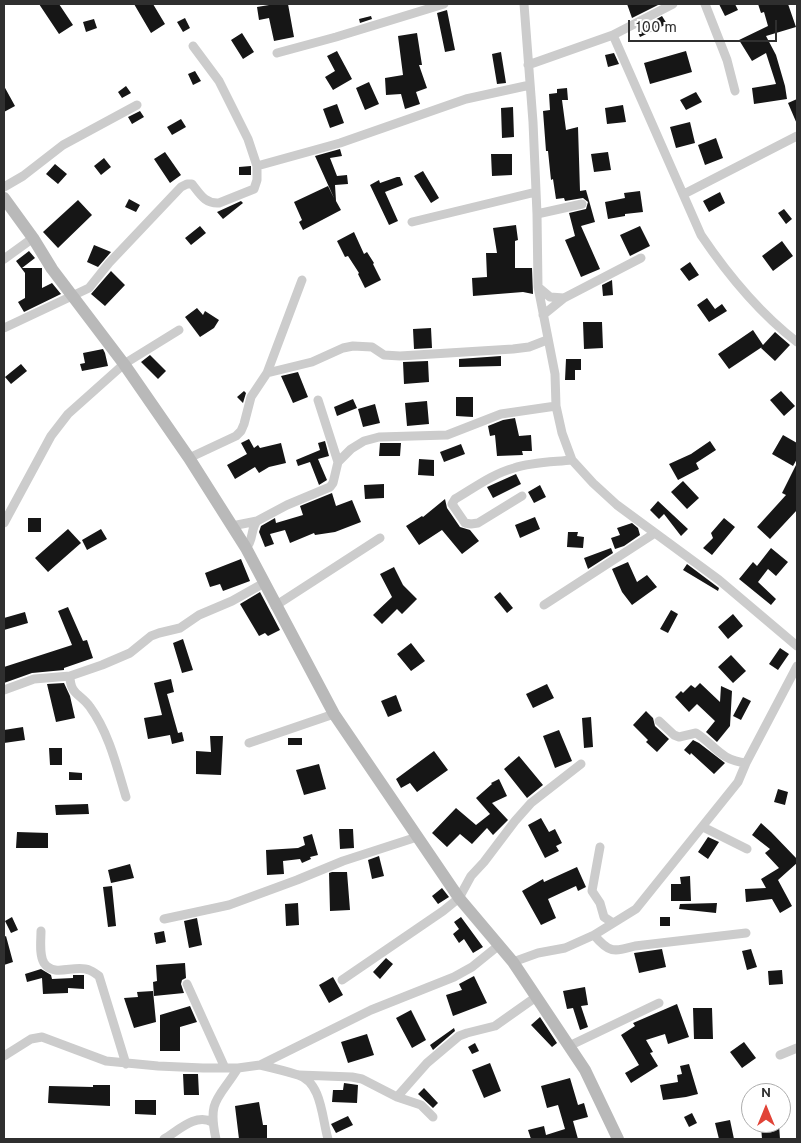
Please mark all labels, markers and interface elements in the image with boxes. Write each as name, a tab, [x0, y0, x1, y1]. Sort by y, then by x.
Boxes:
scale bar	[631, 10, 780, 42]
text: 100 m	[636, 19, 677, 38]
north arrow	[741, 1083, 791, 1133]
text: N	[761, 1085, 771, 1102]

